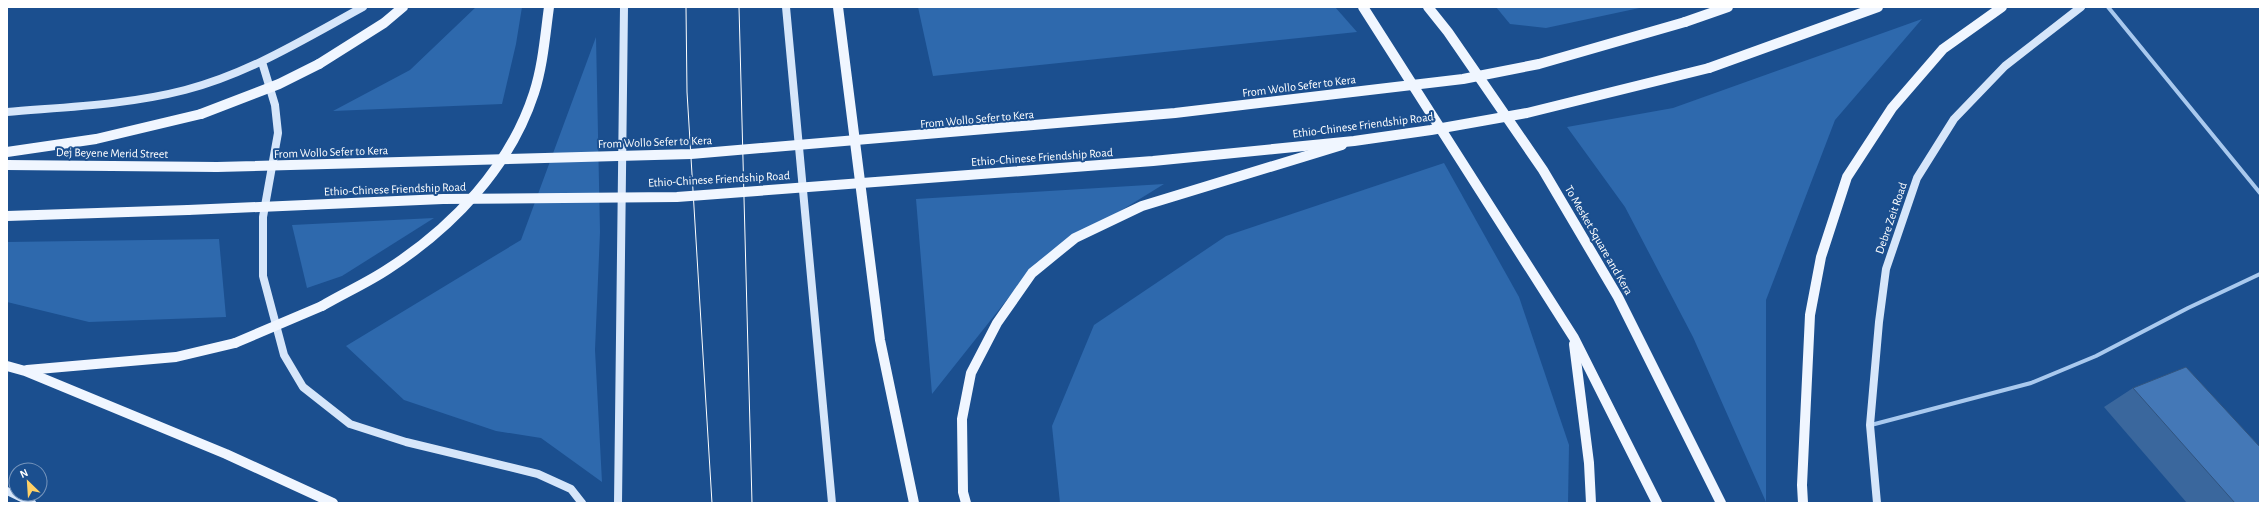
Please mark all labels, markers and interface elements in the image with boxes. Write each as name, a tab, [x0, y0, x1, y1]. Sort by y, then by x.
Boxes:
street label: From Wollo Sefer to Kera	[1242, 73, 1357, 99]
street label: From Wollo Sefer to Kera	[920, 108, 1035, 130]
street label: Ethio-Chinese Friendship Road	[1292, 110, 1434, 140]
street label: From Wollo Sefer to Kera	[598, 134, 713, 150]
street label: From Wollo Sefer to Kera	[274, 144, 389, 160]
street label: Dej Beyene Merid Street	[56, 146, 169, 161]
street label: Ethio-Chinese Friendship Road	[971, 146, 1113, 168]
street label: Ethio-Chinese Friendship Road	[648, 169, 790, 189]
street label: Ethio-Chinese Friendship Road	[324, 181, 466, 197]
street label: Debre Zeit Road	[1873, 181, 1909, 255]
street label: To Mesket Square and Kera	[1563, 183, 1635, 297]
north arrow	[8, 462, 48, 502]
text: N	[18, 467, 30, 480]

